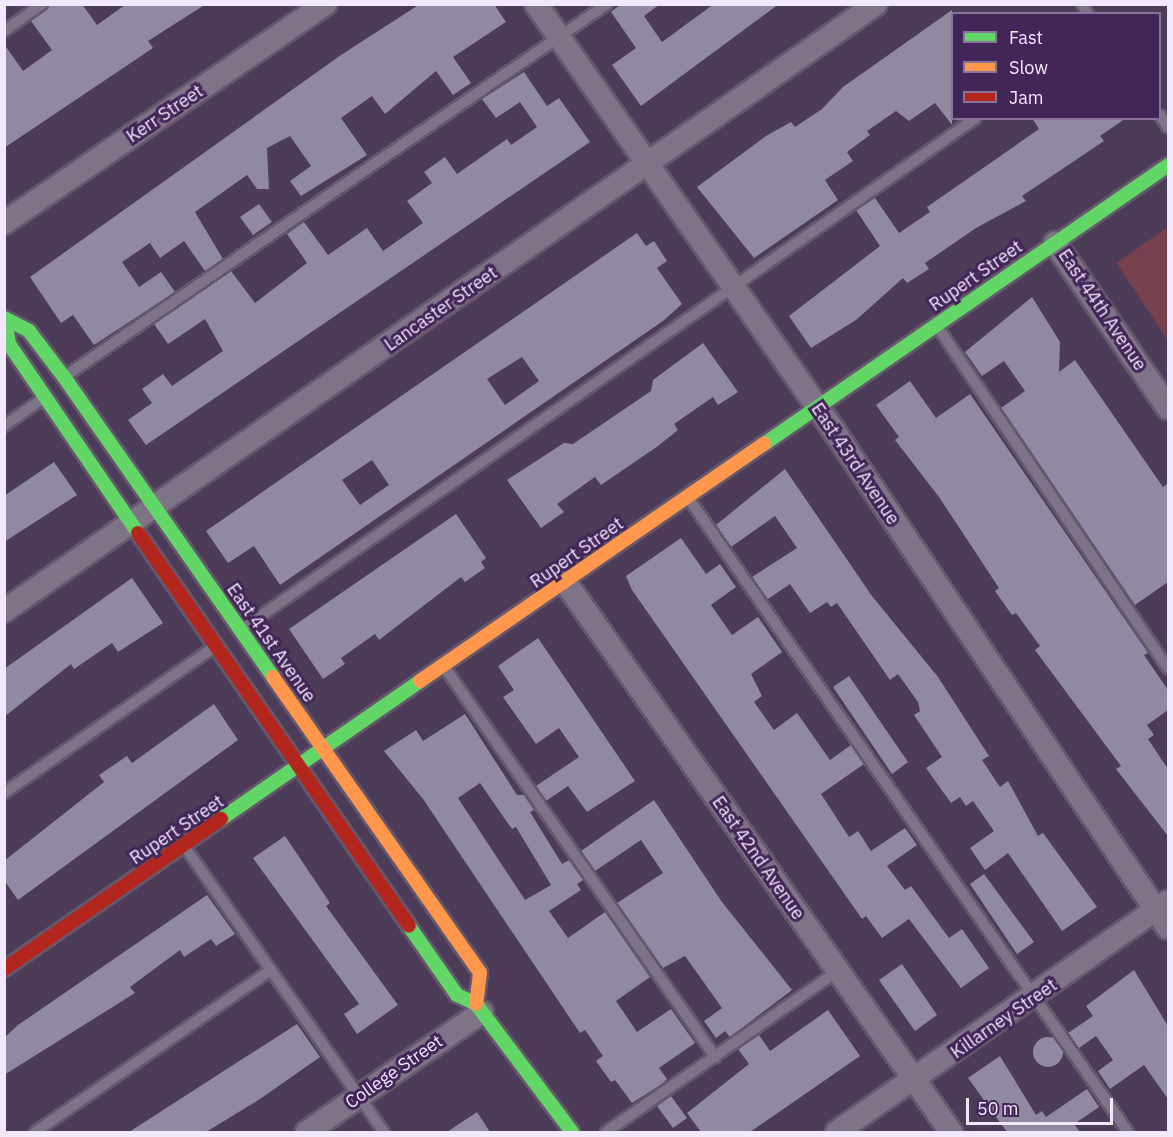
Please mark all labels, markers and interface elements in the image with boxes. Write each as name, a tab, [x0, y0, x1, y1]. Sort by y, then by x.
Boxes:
legend	[951, 12, 1161, 120]
text: Fast	[1009, 26, 1043, 49]
text: Slow	[1009, 56, 1048, 79]
street label: Kerr Street	[123, 81, 207, 147]
text: Jam	[1009, 86, 1044, 109]
street label: Rupert Street	[925, 236, 1027, 316]
street label: East 44th Avenue	[1053, 245, 1151, 375]
street label: Lancaster Street	[381, 262, 501, 356]
street label: East 43rd Avenue	[806, 399, 904, 529]
street label: Rupert Street	[526, 513, 628, 593]
street label: East 41st Avenue	[222, 579, 320, 707]
street label: Rupert Street	[126, 791, 228, 869]
street label: East 42nd Avenue	[707, 792, 809, 924]
street label: Killarney Street	[947, 974, 1061, 1064]
street label: College Street	[341, 1031, 447, 1113]
scale bar	[969, 1086, 1116, 1124]
text: 50 m	[977, 1097, 1019, 1120]

